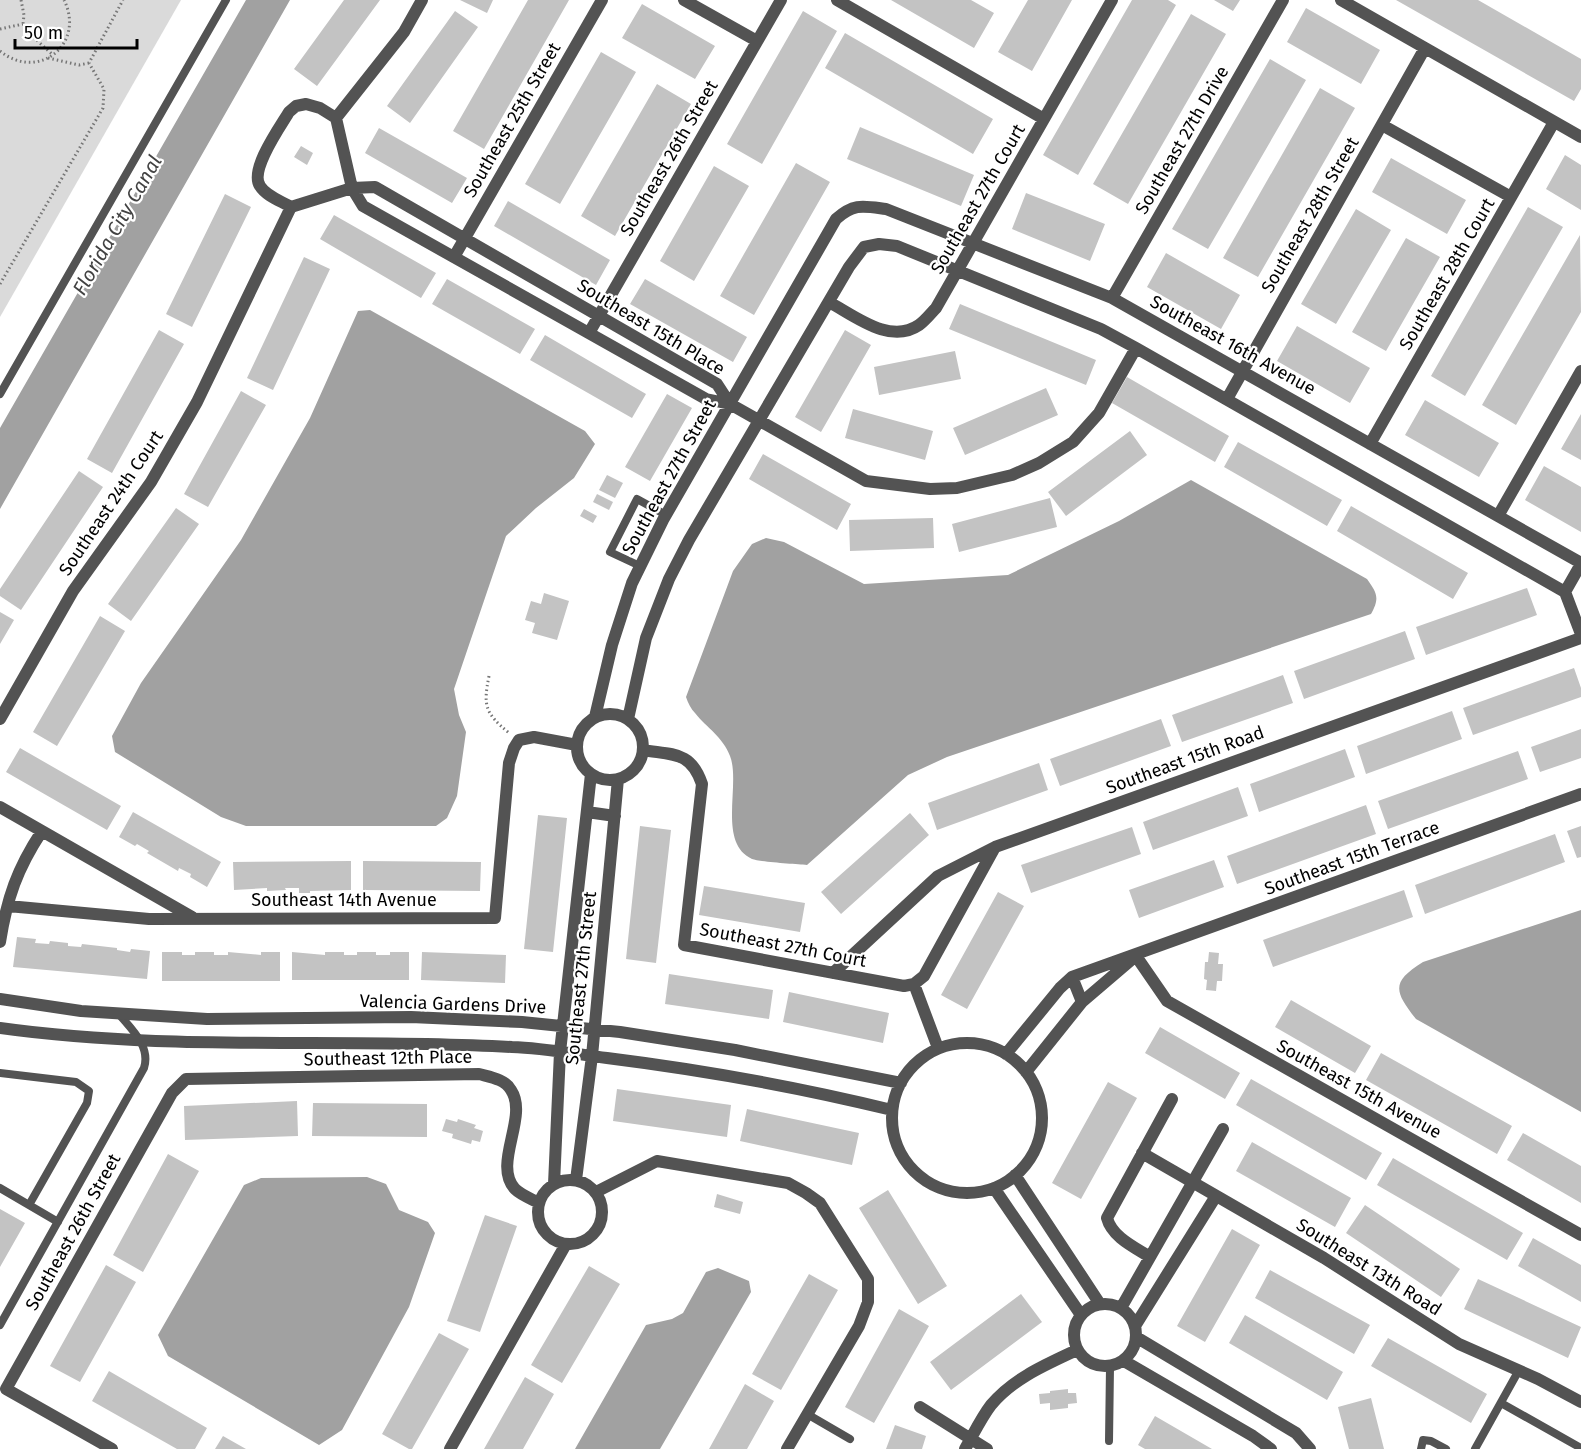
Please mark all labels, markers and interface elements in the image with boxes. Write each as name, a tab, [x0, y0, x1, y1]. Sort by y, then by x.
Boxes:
scale bar	[15, 12, 136, 50]
text: 50 m	[24, 22, 63, 44]
street label: Southeast 25th Street	[459, 38, 566, 201]
street label: Southeast 27th Drive	[1131, 62, 1233, 218]
street label: Southeast 26th Street	[615, 76, 723, 240]
street label: Southeast 27th Court	[926, 120, 1030, 278]
street label: Southeast 28th Street	[1256, 133, 1364, 297]
water label: Florida City Canal	[67, 151, 167, 299]
street label: Southeast 28th Court	[1395, 194, 1500, 354]
street label: Southeast 15th Place	[573, 274, 729, 380]
street label: Southeast 16th Avenue	[1146, 290, 1320, 400]
street label: Southeast 27th Street	[617, 395, 721, 558]
street label: Southeast 24th Court	[54, 426, 168, 580]
street label: Southeast 15th Road	[1103, 721, 1267, 799]
street label: Southeast 15th Terrace	[1262, 816, 1442, 900]
street label: Southeast 14th Avenue	[251, 889, 437, 911]
street label: Southeast 27th Street	[561, 890, 601, 1066]
street label: Southeast 27th Court	[698, 918, 869, 972]
street label: Valencia Gardens Drive	[359, 990, 547, 1018]
street label: Southeast 15th Avenue	[1273, 1035, 1445, 1143]
street label: Southeast 12th Place	[304, 1046, 472, 1070]
street label: Southeast 26th Street	[21, 1149, 126, 1314]
street label: Southeast 13th Road	[1292, 1213, 1446, 1321]

